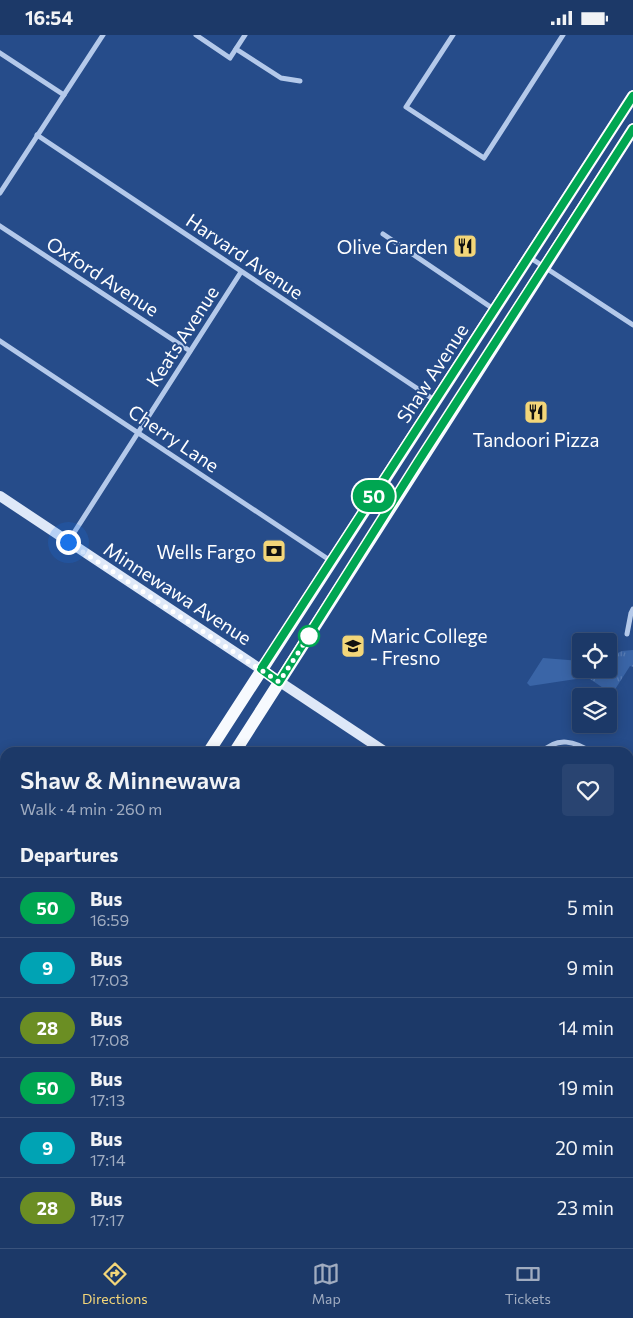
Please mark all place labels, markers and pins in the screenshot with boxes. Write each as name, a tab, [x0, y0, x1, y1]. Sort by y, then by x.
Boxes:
restaurant icon: Olive Garden	[452, 233, 478, 259]
place label: Olive Garden	[337, 235, 448, 258]
restaurant icon: Tandoori Pizza	[523, 399, 549, 425]
place label: Tandoori Pizza	[473, 428, 599, 451]
bank icon: Wells Fargo	[261, 538, 287, 564]
place label: Wells Fargo	[156, 540, 256, 563]
place label: Maric College - Fresno	[370, 624, 488, 669]
unlabelled marker	[298, 625, 320, 647]
school or university icon: Maric College - Fresno	[340, 633, 366, 659]

